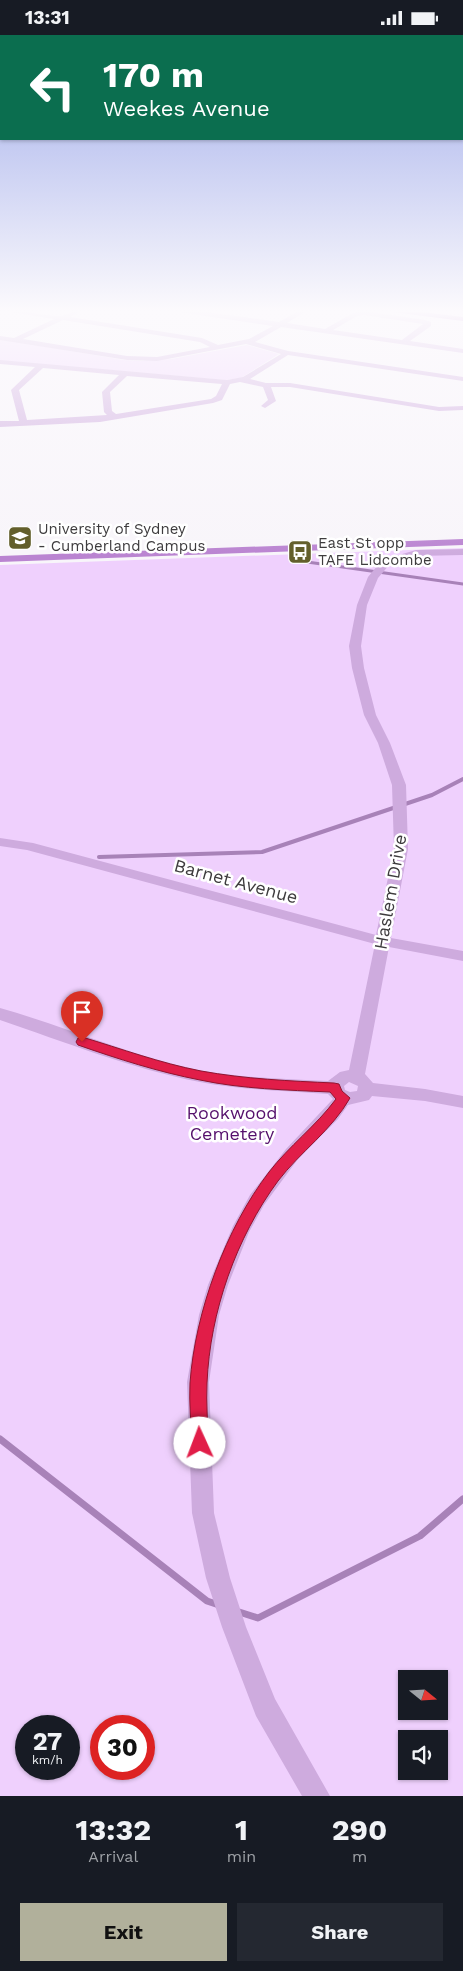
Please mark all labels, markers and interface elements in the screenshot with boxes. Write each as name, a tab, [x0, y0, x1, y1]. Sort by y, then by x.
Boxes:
text: 13:31	[25, 6, 70, 29]
text: 170 m	[103, 54, 204, 96]
icon: left	[20, 55, 85, 120]
text: Weekes Avenue	[103, 96, 270, 121]
place label: University of Sydney - Cumberland Campus	[38, 520, 205, 555]
school or university icon: University of Sydney - Cumberland Campus	[7, 525, 33, 551]
place label: East St opp TAFE Lidcombe	[318, 534, 432, 569]
bus stop icon: East St opp TAFE Lidcombe	[287, 539, 313, 565]
street label: Haslem Drive	[370, 833, 410, 951]
street label: Barnet Avenue	[172, 854, 300, 908]
pin	[61, 991, 103, 1042]
icon: arrive	[68, 998, 96, 1026]
park label: Rookwood Cemetery	[186, 1102, 278, 1144]
position arrow	[173, 1416, 225, 1468]
north arrow	[398, 1670, 448, 1720]
map controls	[398, 1670, 448, 1780]
speed limit sign: 30	[90, 1715, 155, 1780]
text: 27	[33, 1727, 62, 1756]
button: sound	[398, 1730, 448, 1780]
text: km/h	[32, 1753, 63, 1767]
text: 13:32	[76, 1812, 151, 1847]
text: 1	[235, 1812, 248, 1847]
text: 290	[332, 1812, 387, 1847]
text: Arrival	[88, 1847, 138, 1866]
text: min	[227, 1847, 256, 1866]
text: m	[352, 1847, 367, 1866]
button: Exit	[20, 1903, 227, 1961]
button: Share	[237, 1903, 443, 1961]

